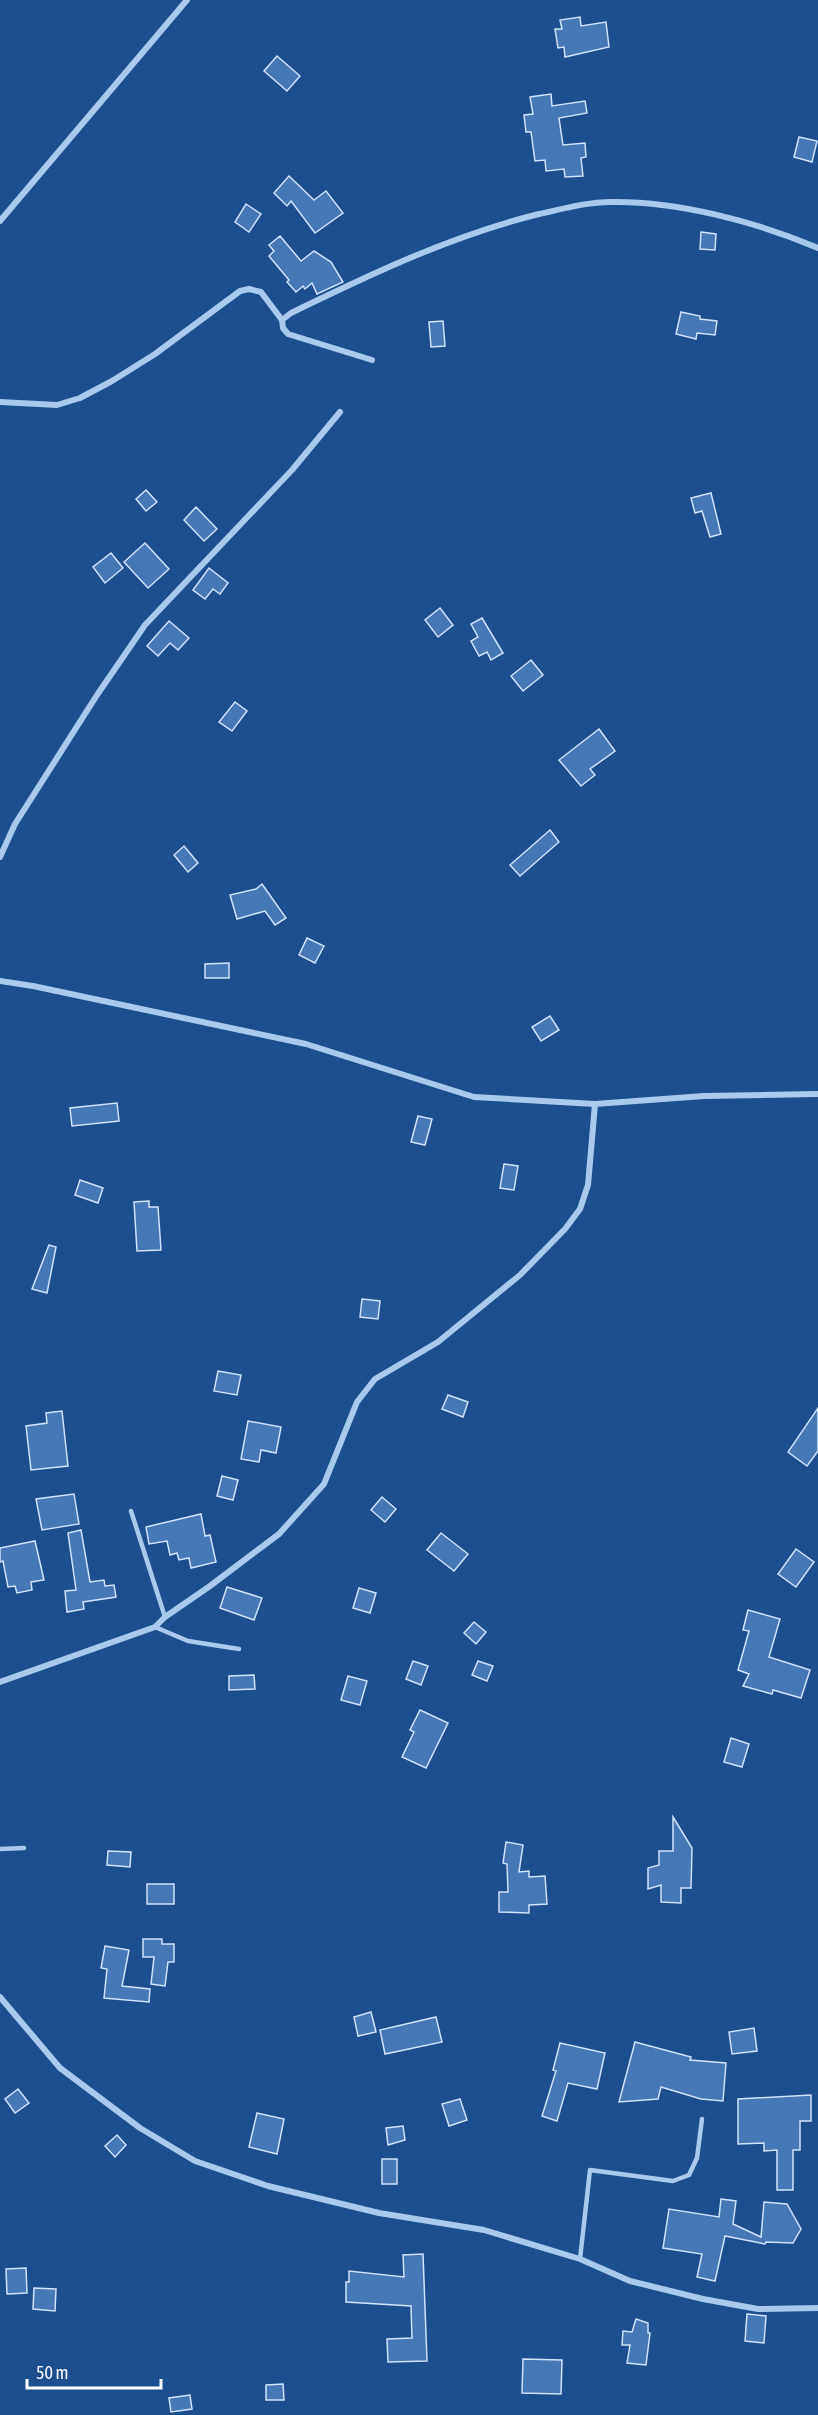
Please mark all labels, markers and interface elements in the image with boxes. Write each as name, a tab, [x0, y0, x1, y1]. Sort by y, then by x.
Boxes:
scale bar	[27, 2352, 160, 2390]
text: 50 m	[36, 2362, 68, 2383]

